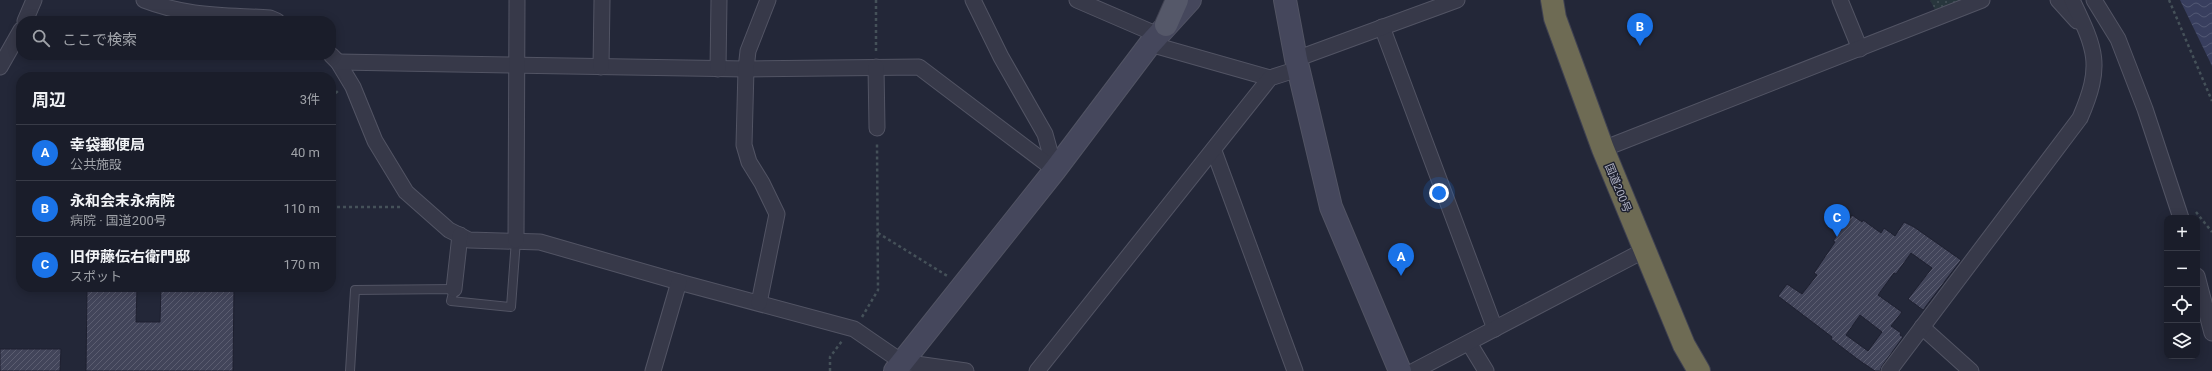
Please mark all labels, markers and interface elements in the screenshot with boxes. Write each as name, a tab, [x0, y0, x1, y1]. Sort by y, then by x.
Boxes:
pin: B	[1627, 13, 1653, 46]
search box	[16, 16, 336, 60]
icon: search	[30, 27, 52, 49]
text: ここで検索	[62, 31, 137, 49]
text: 周辺	[32, 90, 66, 110]
text: 3件	[300, 92, 320, 107]
text: 幸袋郵便局	[70, 136, 145, 154]
text: A	[41, 145, 49, 160]
text: 40 m	[291, 145, 320, 160]
text: 公共施設	[70, 157, 122, 172]
street label: 国道200号	[1602, 162, 1634, 214]
your location	[1429, 183, 1449, 203]
text: 永和会末永病院	[70, 192, 175, 210]
text: B	[41, 201, 49, 216]
text: 110 m	[283, 201, 320, 216]
pin: C	[1824, 204, 1850, 237]
text: 病院 · 国道200号	[70, 213, 167, 228]
map controls	[2164, 215, 2200, 359]
button: +	[2164, 215, 2200, 251]
pin: A	[1388, 243, 1414, 276]
text: 旧伊藤伝右衛門邸	[70, 248, 190, 266]
button: −	[2164, 251, 2200, 287]
text: C	[41, 257, 49, 272]
text: 170 m	[283, 257, 320, 272]
text: スポット	[70, 269, 122, 284]
button: locate	[2164, 287, 2200, 323]
button: layers	[2164, 323, 2200, 359]

